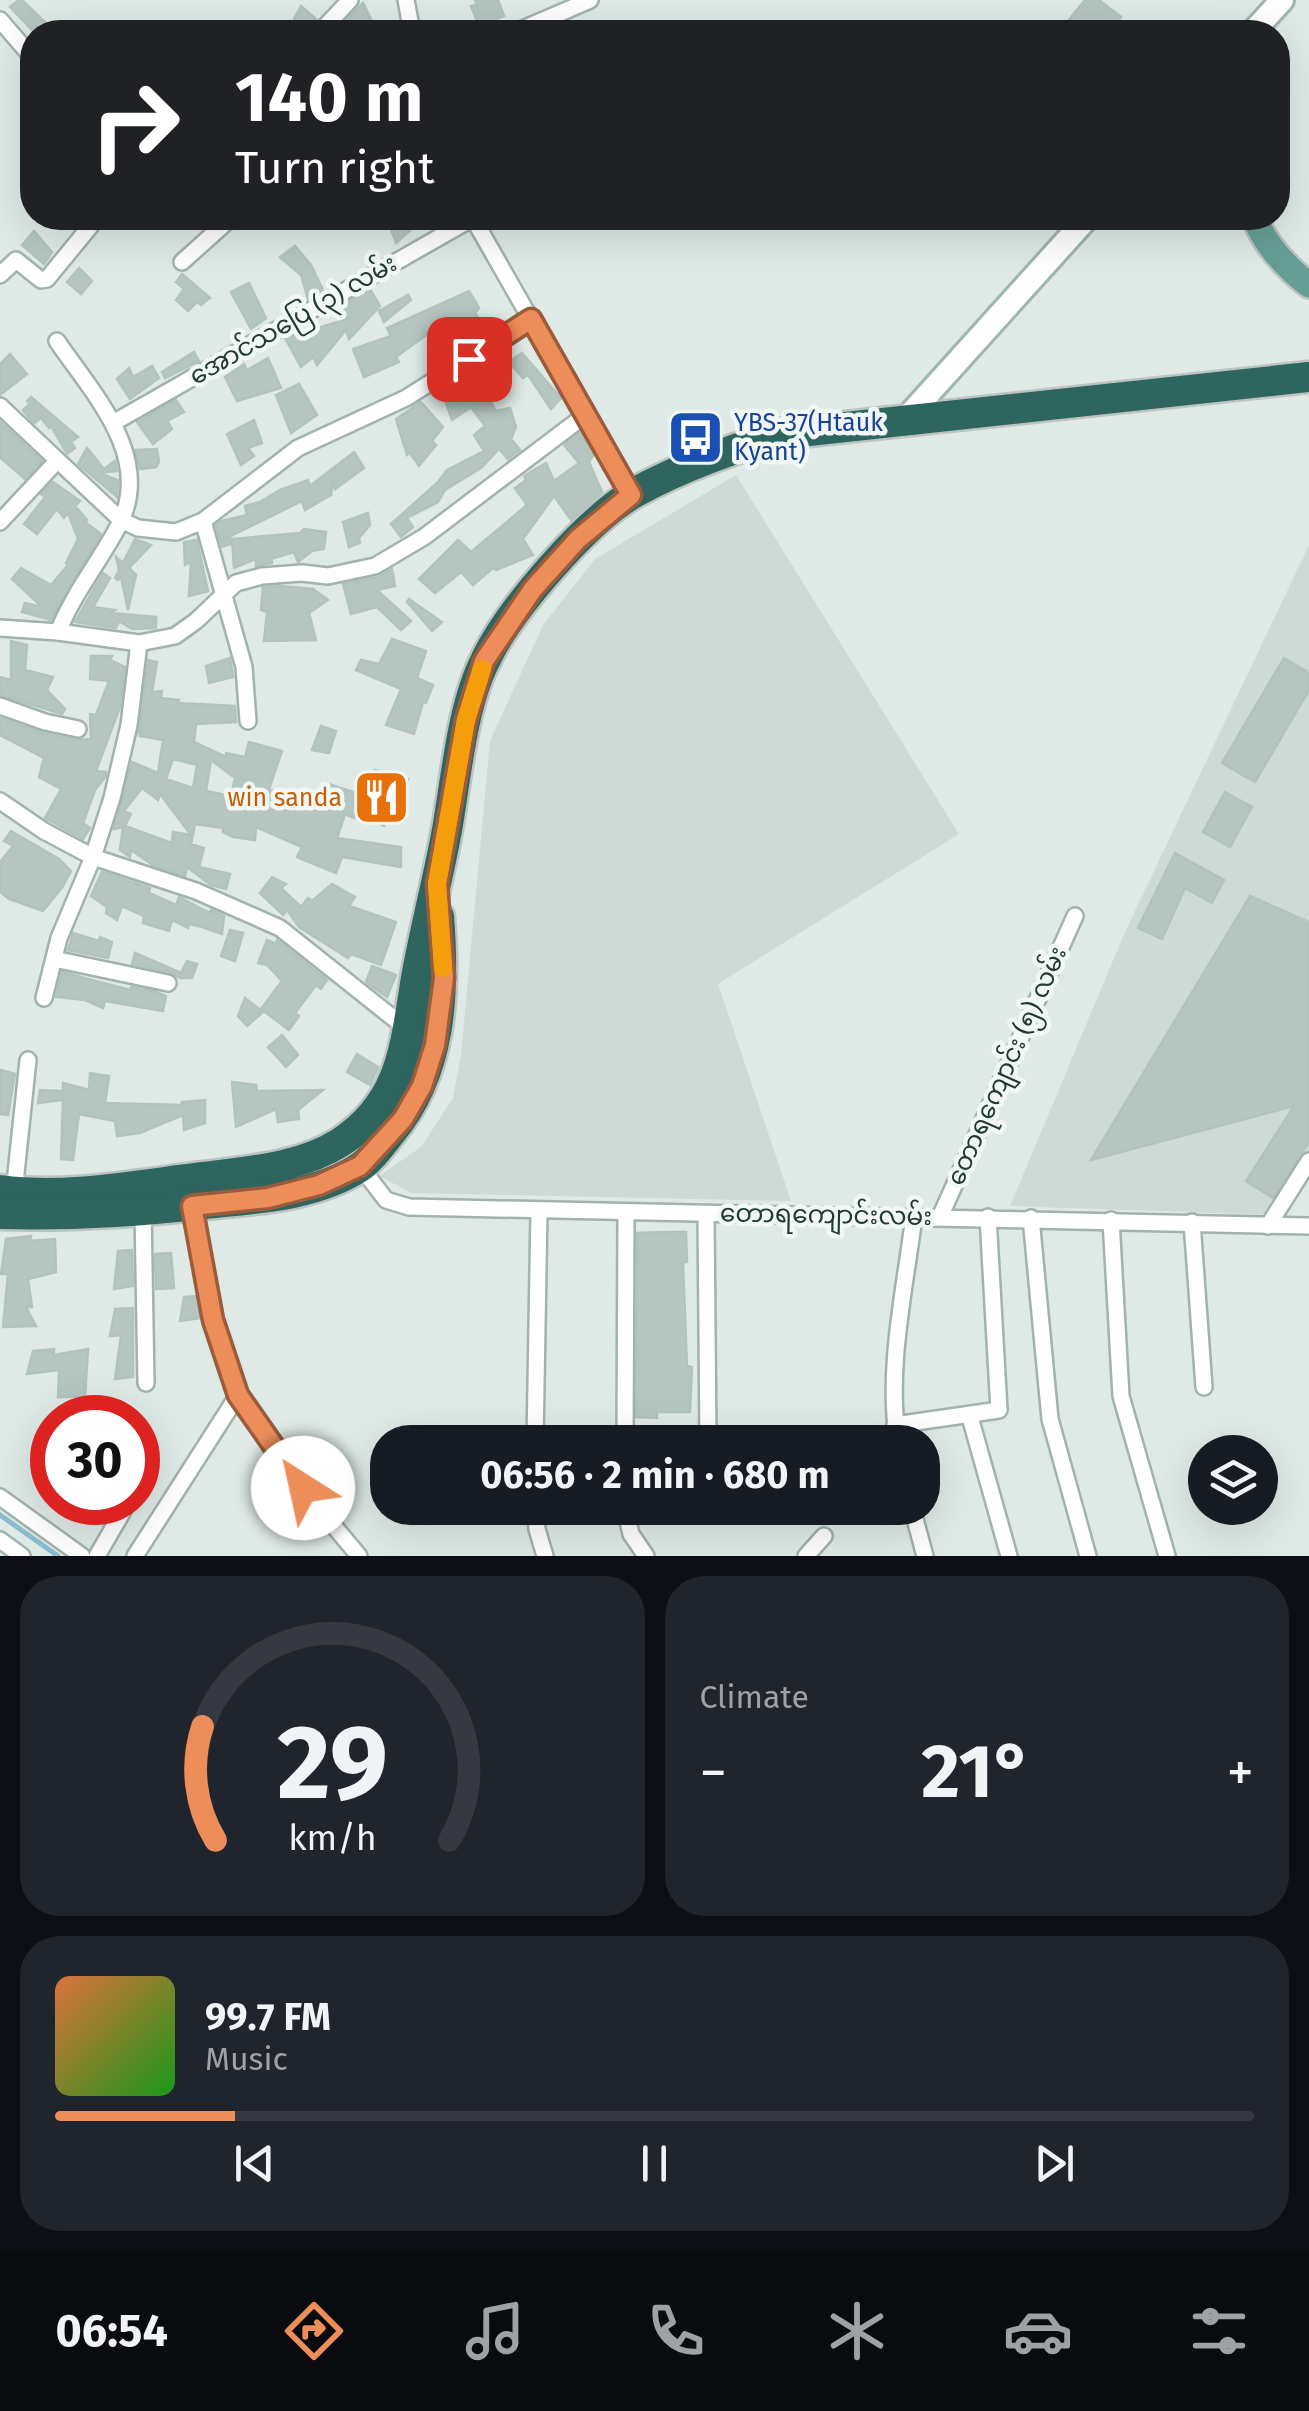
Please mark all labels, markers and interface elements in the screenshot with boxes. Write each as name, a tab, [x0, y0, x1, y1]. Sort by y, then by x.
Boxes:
text: 140 m	[235, 56, 424, 140]
icon: right	[70, 60, 200, 190]
text: Turn right	[235, 141, 434, 195]
street label: အောင်သပြေ (၃) လမ်း	[182, 246, 405, 396]
pin	[427, 317, 512, 402]
icon: arrive	[442, 332, 497, 387]
bus stop icon: YBS-37(Htauk Kyant)	[665, 407, 725, 467]
place label: YBS-37(Htauk Kyant)	[734, 408, 883, 467]
restaurant icon: win sanda	[351, 768, 411, 828]
place label: win sanda	[228, 783, 342, 813]
street label: တောရကျောင်း (၅) လမ်း	[938, 941, 1078, 1192]
street label: တောရကျောင်းလမ်း	[720, 1195, 932, 1237]
speed limit sign: 30	[30, 1395, 160, 1525]
map controls	[1188, 1435, 1278, 1525]
button: layers	[1188, 1435, 1278, 1525]
position arrow	[251, 1436, 355, 1540]
text: 06:56 · 2 min · 680 m	[480, 1452, 830, 1498]
text: Climate	[700, 1678, 809, 1716]
text: 29	[277, 1701, 388, 1826]
text: 21°	[921, 1727, 1032, 1817]
text: −	[700, 1740, 727, 1806]
text: +	[1227, 1740, 1254, 1806]
text: km/h	[288, 1817, 376, 1859]
text: 99.7 FM	[205, 1994, 331, 2040]
text: Music	[205, 2040, 288, 2078]
icon: previous	[227, 2136, 282, 2191]
icon: pause	[627, 2136, 682, 2191]
icon: next	[1027, 2136, 1082, 2191]
icon: directions	[279, 2296, 349, 2366]
icon: music	[460, 2296, 530, 2366]
icon: phone	[641, 2296, 711, 2366]
icon: climate	[822, 2296, 892, 2366]
icon: car	[1003, 2296, 1073, 2366]
icon: filters	[1184, 2296, 1254, 2366]
text: 06:54	[55, 2304, 168, 2358]

